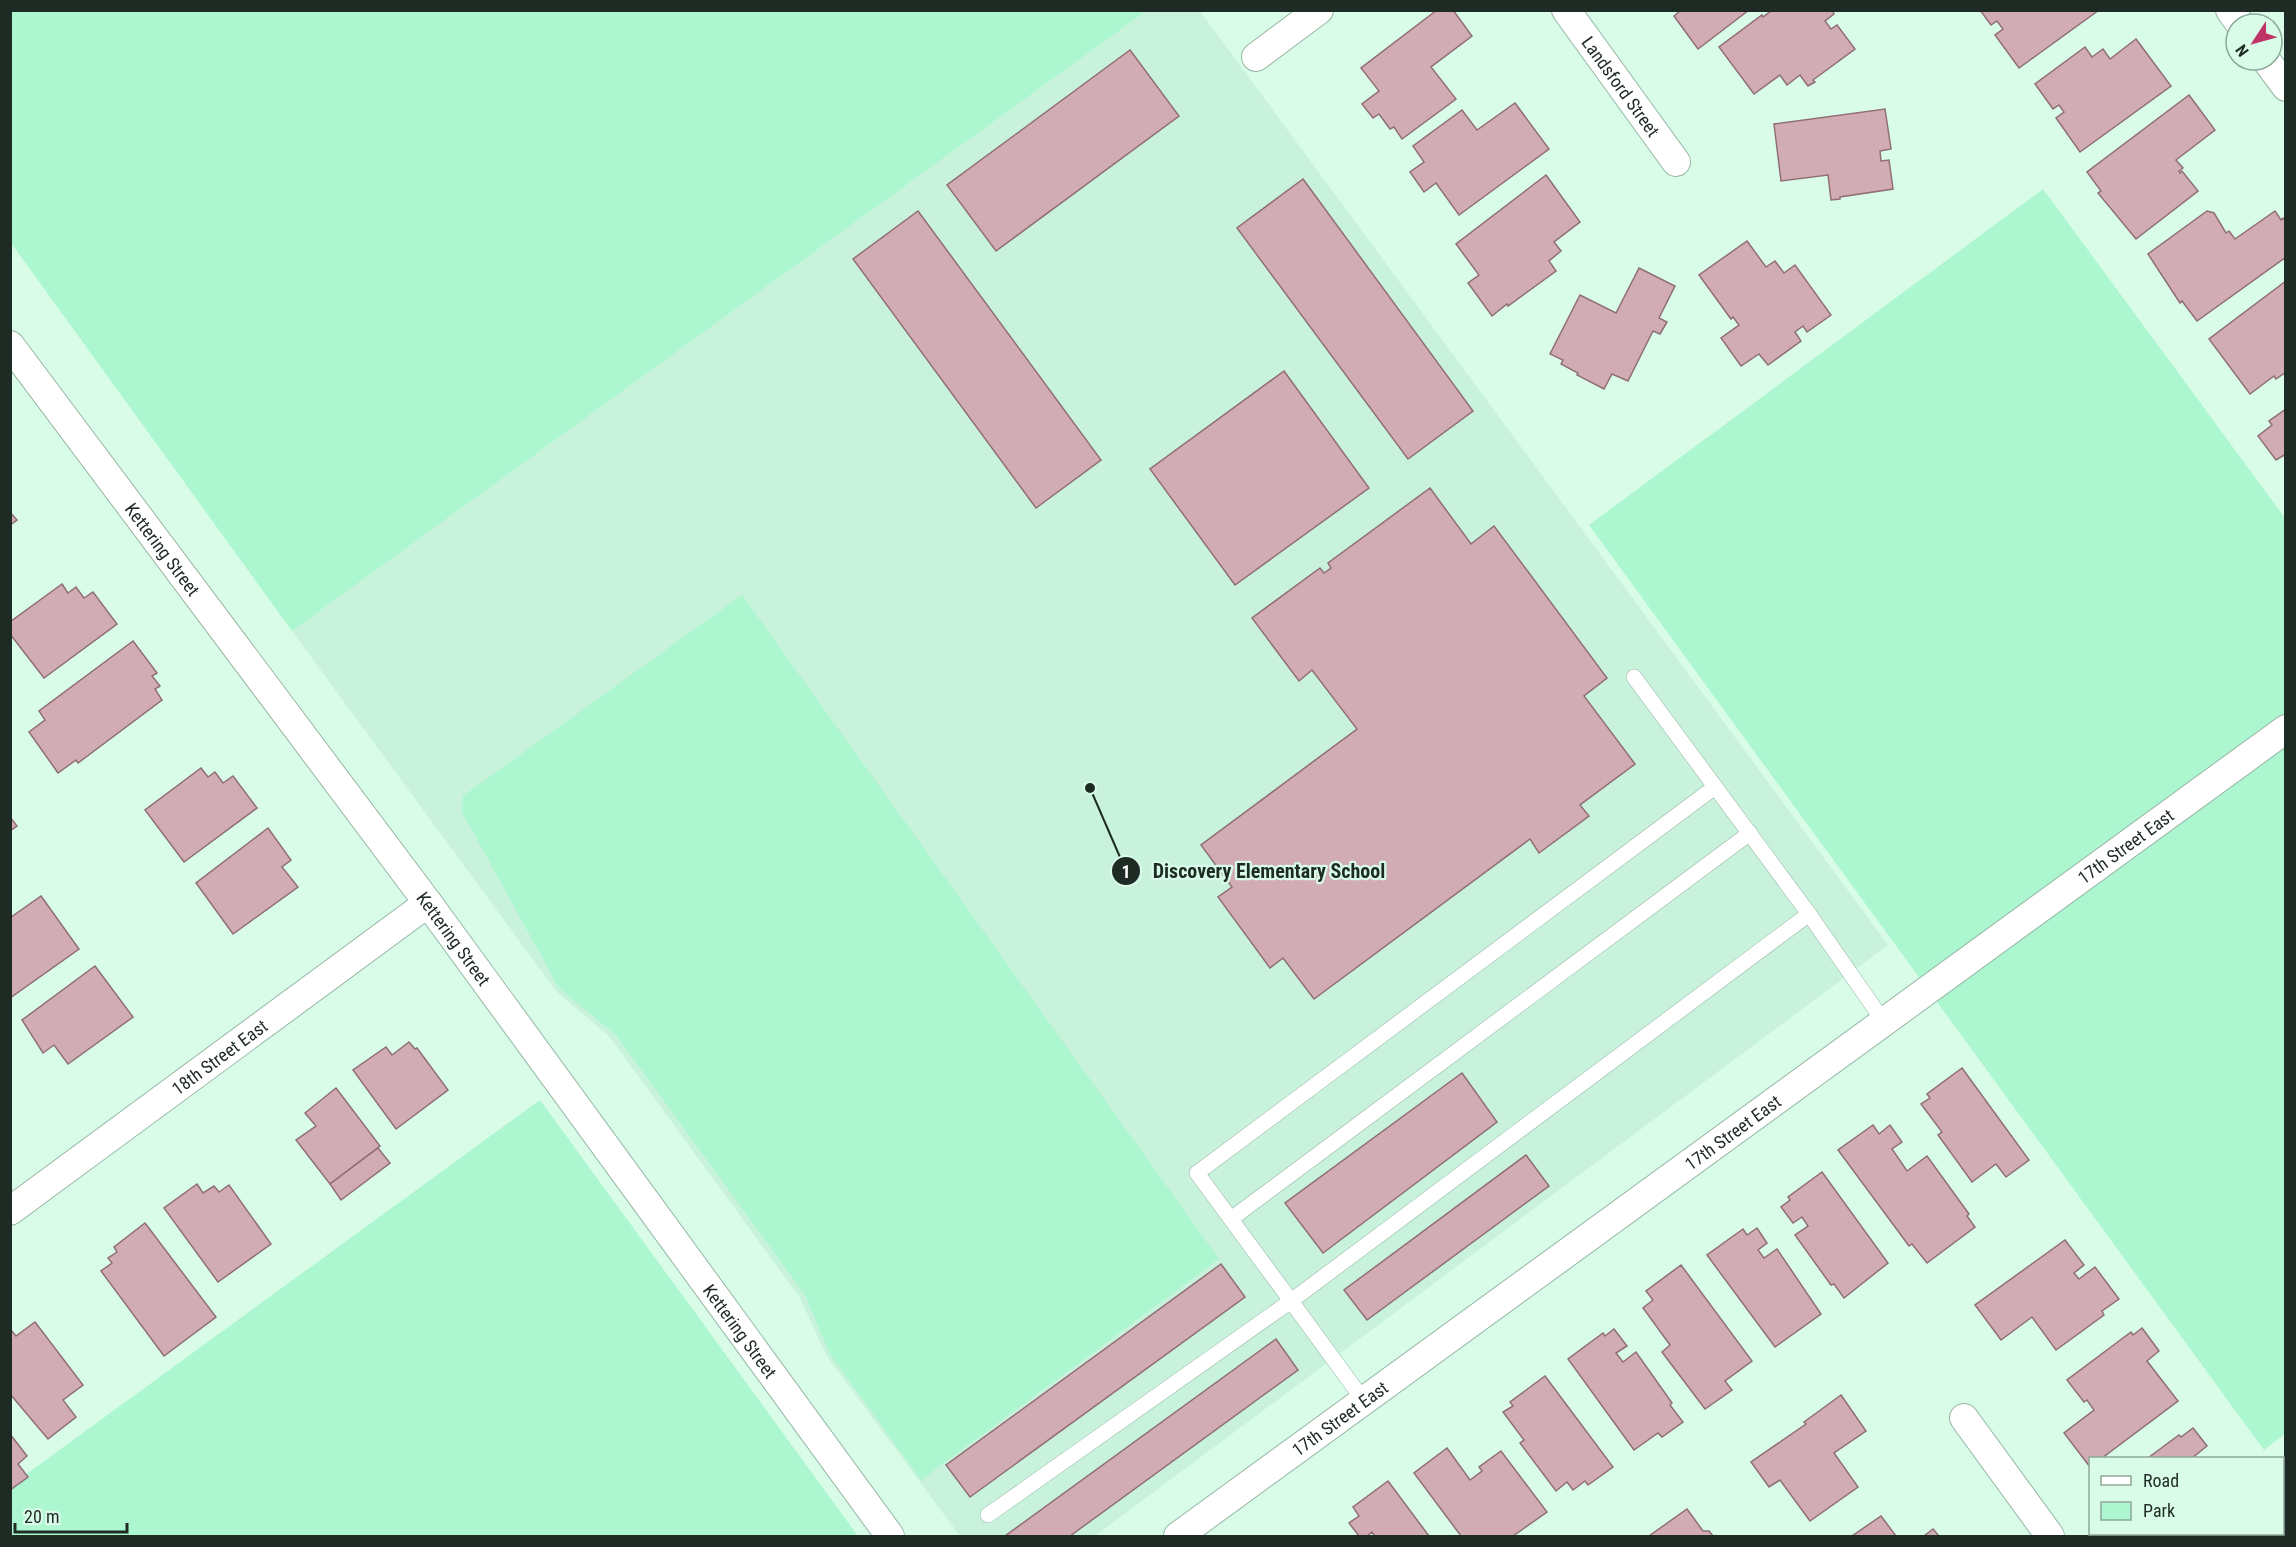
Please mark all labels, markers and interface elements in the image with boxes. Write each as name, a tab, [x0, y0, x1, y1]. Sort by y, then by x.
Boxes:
north arrow	[2224, 12, 2284, 72]
street label: Landsford Street	[1578, 32, 1664, 140]
text: N	[2232, 41, 2253, 60]
street label: Kettering Street	[121, 498, 204, 600]
street label: 17th Street East	[2073, 804, 2177, 888]
callout: Discovery Elementary School	[1111, 852, 1397, 890]
text: Discovery Elementary School	[1153, 859, 1385, 883]
text: 1	[1121, 861, 1131, 882]
street label: Kettering Street	[413, 887, 495, 989]
street label: 18th Street East	[167, 1015, 271, 1099]
street label: 17th Street East	[1680, 1090, 1785, 1174]
street label: Kettering Street	[699, 1280, 781, 1382]
street label: 17th Street East	[1288, 1376, 1392, 1460]
legend	[2089, 1457, 2284, 1535]
text: Road	[2143, 1470, 2179, 1491]
scale bar	[15, 1496, 128, 1534]
text: Park	[2143, 1500, 2175, 1521]
text: 20 m	[24, 1506, 59, 1527]

